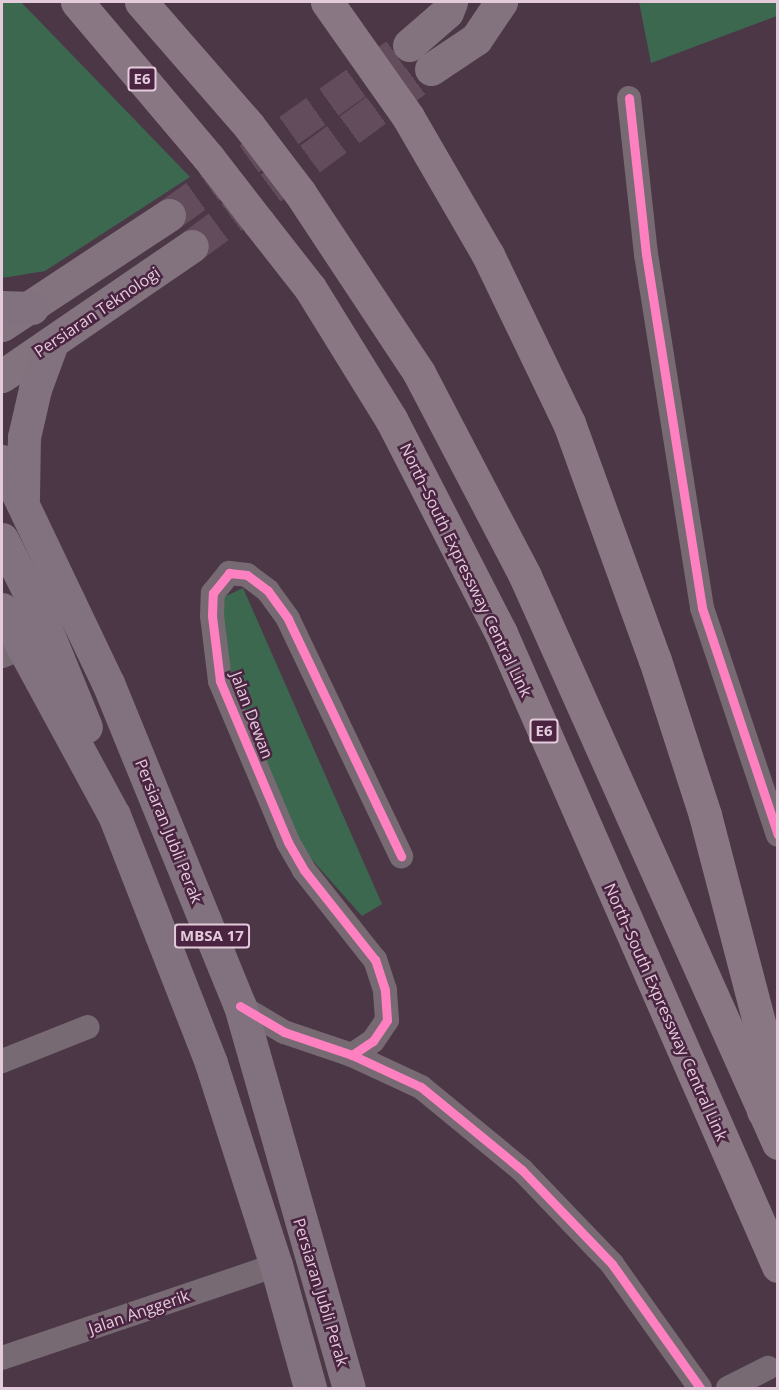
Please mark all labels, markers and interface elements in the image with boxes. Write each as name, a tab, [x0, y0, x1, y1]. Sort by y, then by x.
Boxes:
road number: E6	[127, 67, 157, 91]
street label: Persiaran Teknologi	[31, 263, 163, 361]
street label: North–South Expressway Central Link	[396, 440, 536, 700]
street label: Jalan Dewan	[227, 669, 277, 761]
road number: E6	[529, 719, 559, 743]
street label: Persiaran Jubli Perak	[131, 756, 207, 906]
street label: North–South Expressway Central Link	[600, 880, 732, 1144]
road number: MBSA 17	[173, 924, 251, 948]
street label: Persiaran Jubli Perak	[289, 1216, 353, 1368]
street label: Jalan Anggerik	[86, 1286, 192, 1338]

